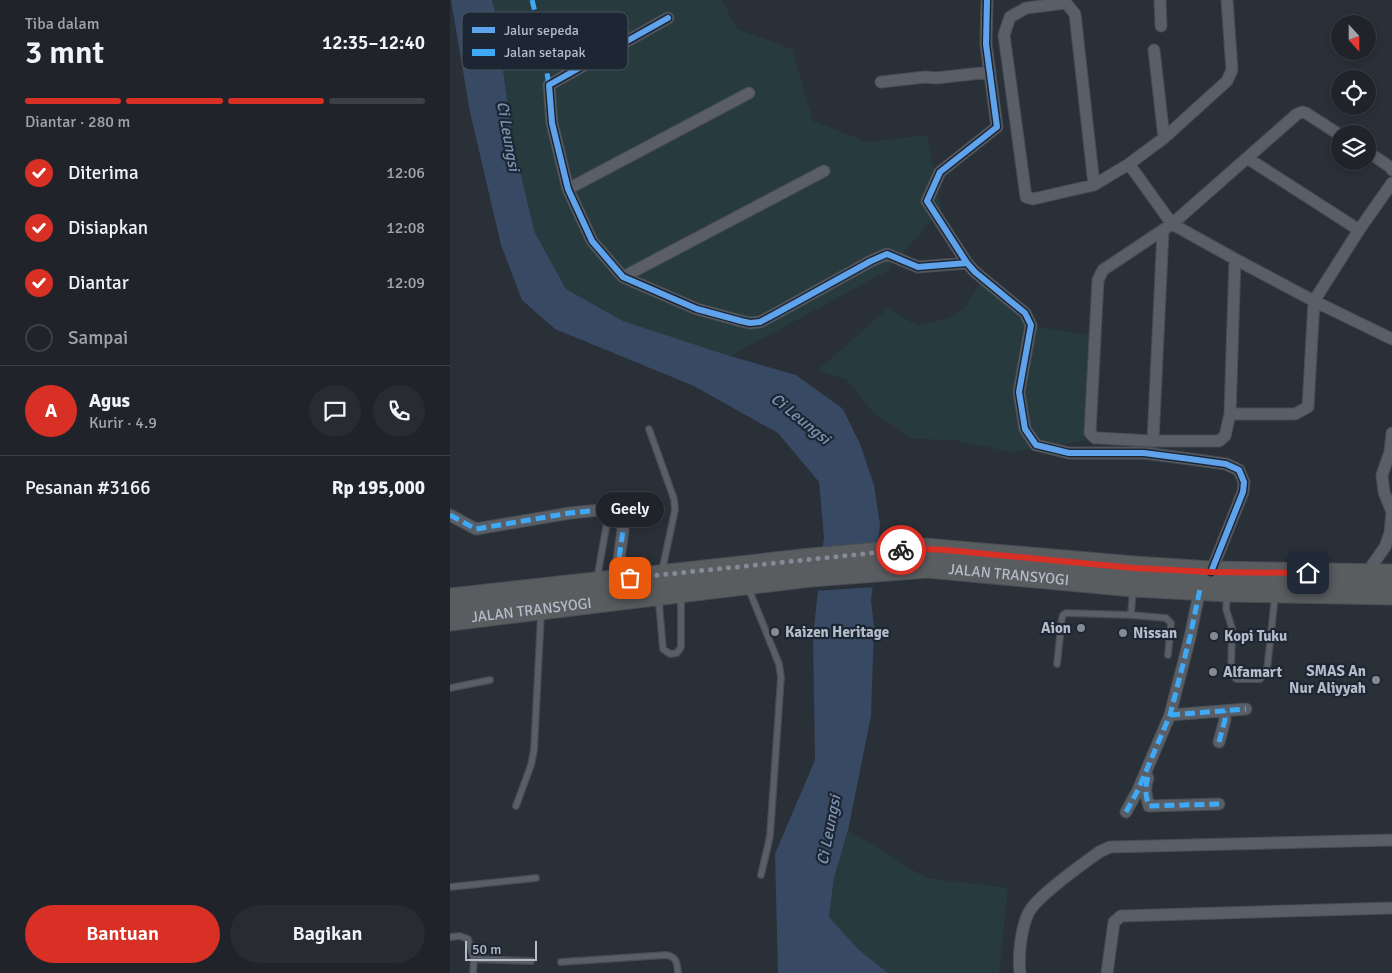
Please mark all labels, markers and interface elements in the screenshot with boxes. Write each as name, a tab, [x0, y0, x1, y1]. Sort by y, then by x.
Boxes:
legend	[462, 12, 628, 70]
text: Tiba dalam	[25, 14, 99, 34]
north arrow	[1331, 15, 1376, 60]
map controls	[1331, 15, 1376, 170]
text: Jalur sepeda	[504, 22, 579, 39]
text: 12:35–12:40	[322, 31, 425, 55]
text: 3 mnt	[25, 33, 104, 72]
text: Jalan setapak	[504, 44, 586, 61]
button: locate	[1331, 70, 1376, 115]
water label: Ci Leungsi	[492, 100, 524, 174]
text: Diantar · 280 m	[25, 112, 130, 132]
button: layers	[1331, 125, 1376, 170]
icon: check	[25, 159, 53, 187]
text: Diterima	[68, 161, 139, 185]
text: 12:06	[386, 163, 425, 183]
icon: check	[25, 214, 53, 242]
text: Disiapkan	[68, 216, 148, 240]
text: 12:08	[386, 218, 425, 238]
icon: check	[25, 269, 53, 297]
text: Diantar	[68, 271, 129, 295]
text: 12:09	[386, 273, 425, 293]
text: Sampai	[68, 326, 128, 350]
button: chat	[309, 385, 361, 437]
button: phone	[373, 385, 425, 437]
text: Agus	[89, 389, 130, 413]
water label: Ci Leungsi	[767, 389, 835, 450]
text: A	[45, 399, 57, 423]
text: Kurir · 4.9	[89, 413, 157, 433]
text: Pesanan #3166	[25, 476, 151, 500]
text: Rp 195,000	[332, 476, 425, 500]
callout: Geely	[596, 493, 664, 528]
text: Geely	[611, 499, 649, 519]
courier	[876, 525, 926, 575]
icon: bike	[887, 536, 915, 564]
pin	[1287, 552, 1329, 594]
pin	[609, 557, 651, 599]
icon: home	[1294, 559, 1322, 587]
street label: JALAN TRANSYOGI	[947, 560, 1070, 589]
icon: bag	[616, 564, 644, 592]
street label: JALAN TRANSYOGI	[470, 594, 593, 626]
place label: Aion	[1041, 619, 1071, 637]
marker: Aion	[1075, 622, 1087, 634]
place label: Kaizen Heritage	[785, 623, 889, 641]
place label: Nissan	[1133, 624, 1177, 642]
marker: Kaizen Heritage	[769, 626, 781, 638]
marker: Nissan	[1117, 627, 1129, 639]
place label: Kopi Tuku	[1224, 627, 1287, 645]
marker: Kopi Tuku	[1208, 630, 1220, 642]
place label: SMAS An Nur Aliyyah	[1289, 662, 1366, 697]
place label: Alfamart	[1223, 663, 1282, 681]
marker: Alfamart	[1207, 666, 1219, 678]
marker: SMAS An Nur Aliyyah	[1370, 674, 1382, 686]
water label: Ci Leungsi	[812, 792, 846, 867]
button: Bantuan	[25, 905, 220, 963]
button: Bagikan	[230, 905, 425, 963]
scale bar	[465, 938, 538, 961]
text: 50 m	[472, 941, 501, 958]

